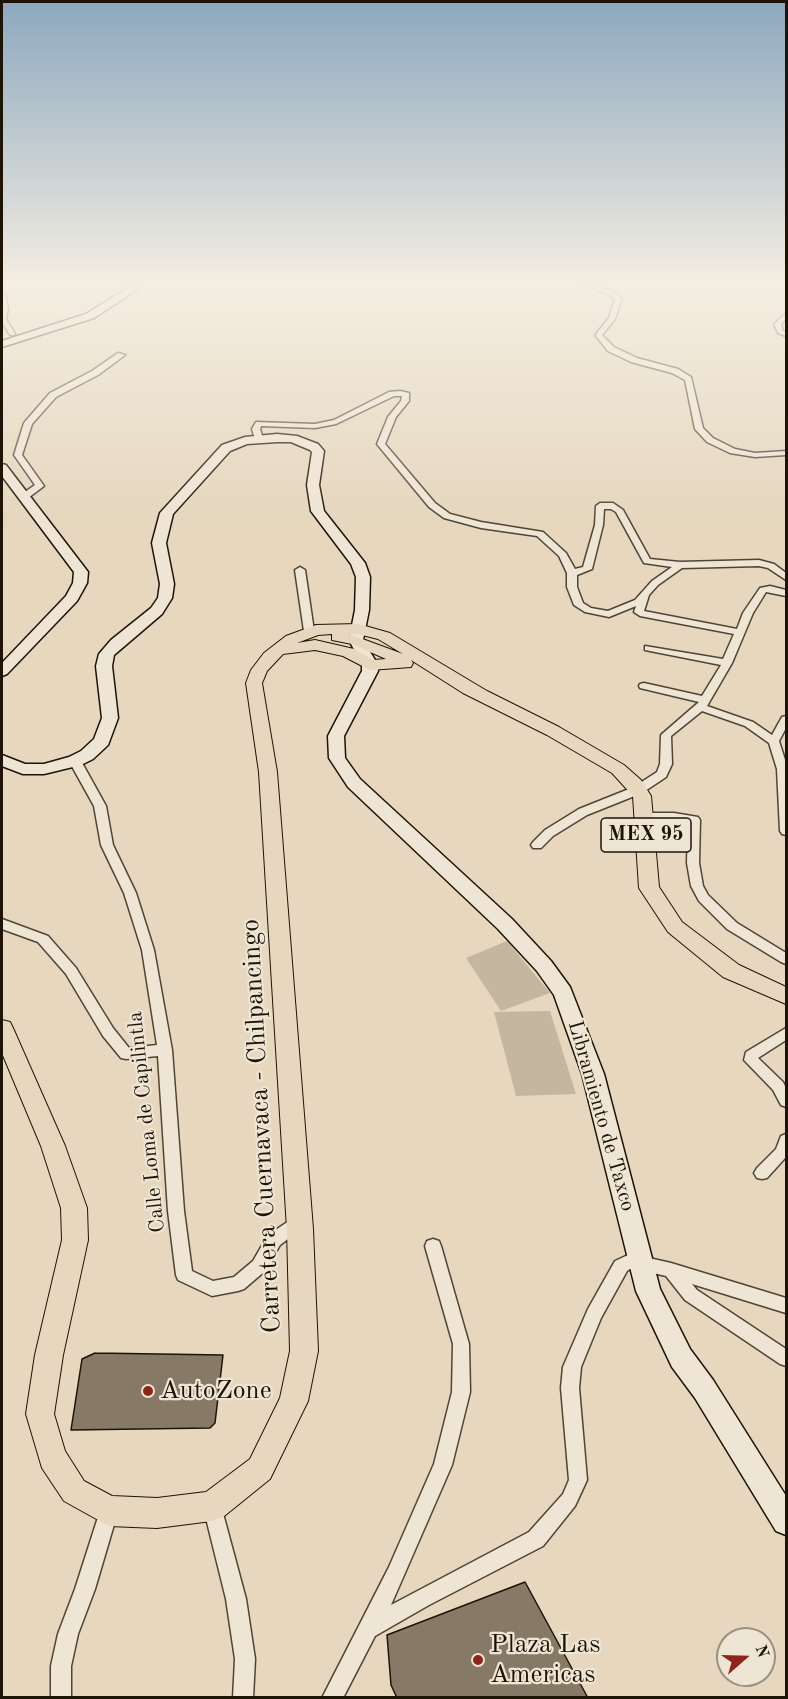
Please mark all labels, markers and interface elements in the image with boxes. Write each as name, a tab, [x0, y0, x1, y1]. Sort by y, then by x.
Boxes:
road number: MEX 95	[601, 818, 691, 852]
street label: Carretera Cuernavaca - Chilpancingo	[236, 918, 288, 1334]
street label: Calle Loma de Capilintla	[123, 1010, 171, 1234]
street label: Libramiento de Taxco	[562, 1018, 640, 1214]
place label: AutoZone	[160, 1375, 272, 1407]
marker: AutoZone	[141, 1384, 155, 1398]
north arrow	[716, 1627, 776, 1687]
place label: Plaza Las Americas	[490, 1629, 601, 1690]
text: N	[751, 1643, 771, 1660]
marker: Plaza Las Americas	[471, 1653, 485, 1667]

